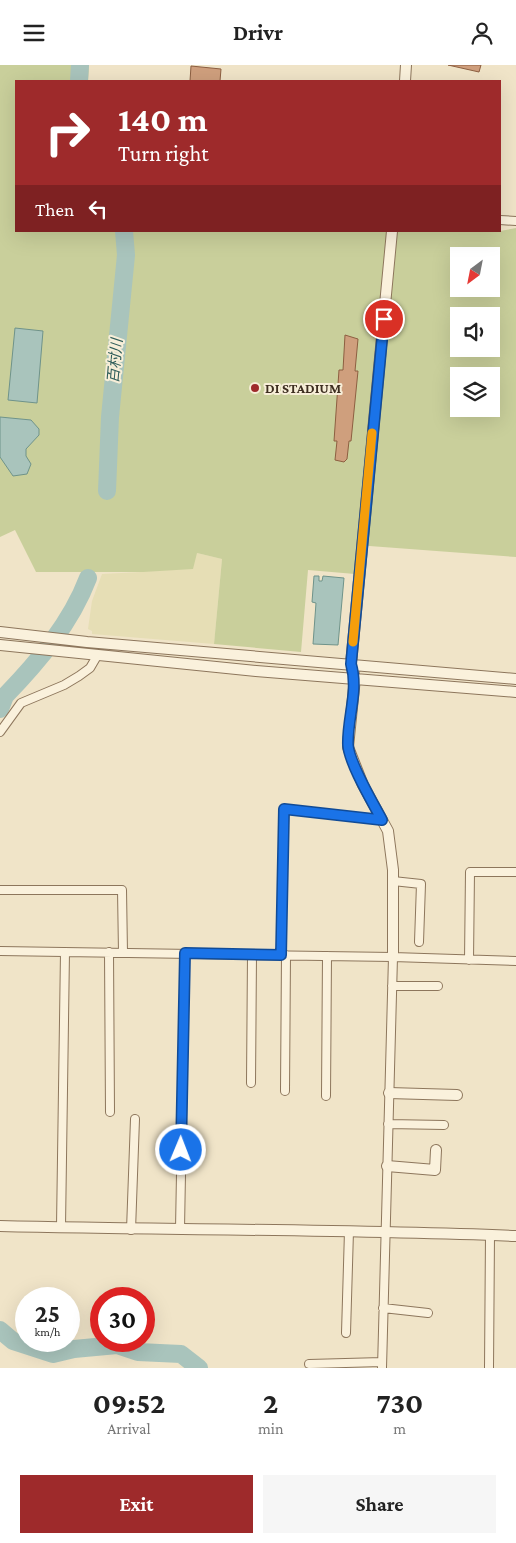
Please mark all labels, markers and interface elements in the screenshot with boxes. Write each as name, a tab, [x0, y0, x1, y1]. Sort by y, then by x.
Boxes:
icon: menu	[20, 19, 48, 47]
icon: person	[468, 19, 496, 47]
text: Drivr	[233, 20, 283, 45]
icon: right	[35, 100, 100, 165]
text: 140 m	[118, 100, 208, 139]
text: Turn right	[118, 141, 209, 166]
icon: left	[84, 195, 112, 223]
text: Then	[35, 199, 74, 220]
north arrow	[450, 247, 500, 297]
map controls	[450, 247, 500, 417]
pin	[363, 298, 405, 340]
icon: arrive	[370, 305, 398, 333]
button: sound	[450, 307, 500, 357]
water label: 百村川	[105, 336, 125, 384]
button: layers	[450, 367, 500, 417]
place label: DI STADIUM	[265, 380, 341, 396]
marker: DI STADIUM	[249, 382, 261, 394]
position arrow	[154, 1123, 206, 1175]
speed limit sign: 30	[90, 1287, 155, 1352]
text: 25	[35, 1300, 60, 1327]
text: km/h	[35, 1325, 60, 1339]
text: 09:52	[93, 1386, 165, 1419]
text: 2	[263, 1386, 278, 1419]
text: 730	[376, 1386, 423, 1419]
text: Arrival	[107, 1420, 151, 1437]
text: min	[258, 1420, 284, 1437]
text: m	[393, 1420, 406, 1437]
button: Exit	[20, 1475, 253, 1533]
button: Share	[263, 1475, 496, 1533]

